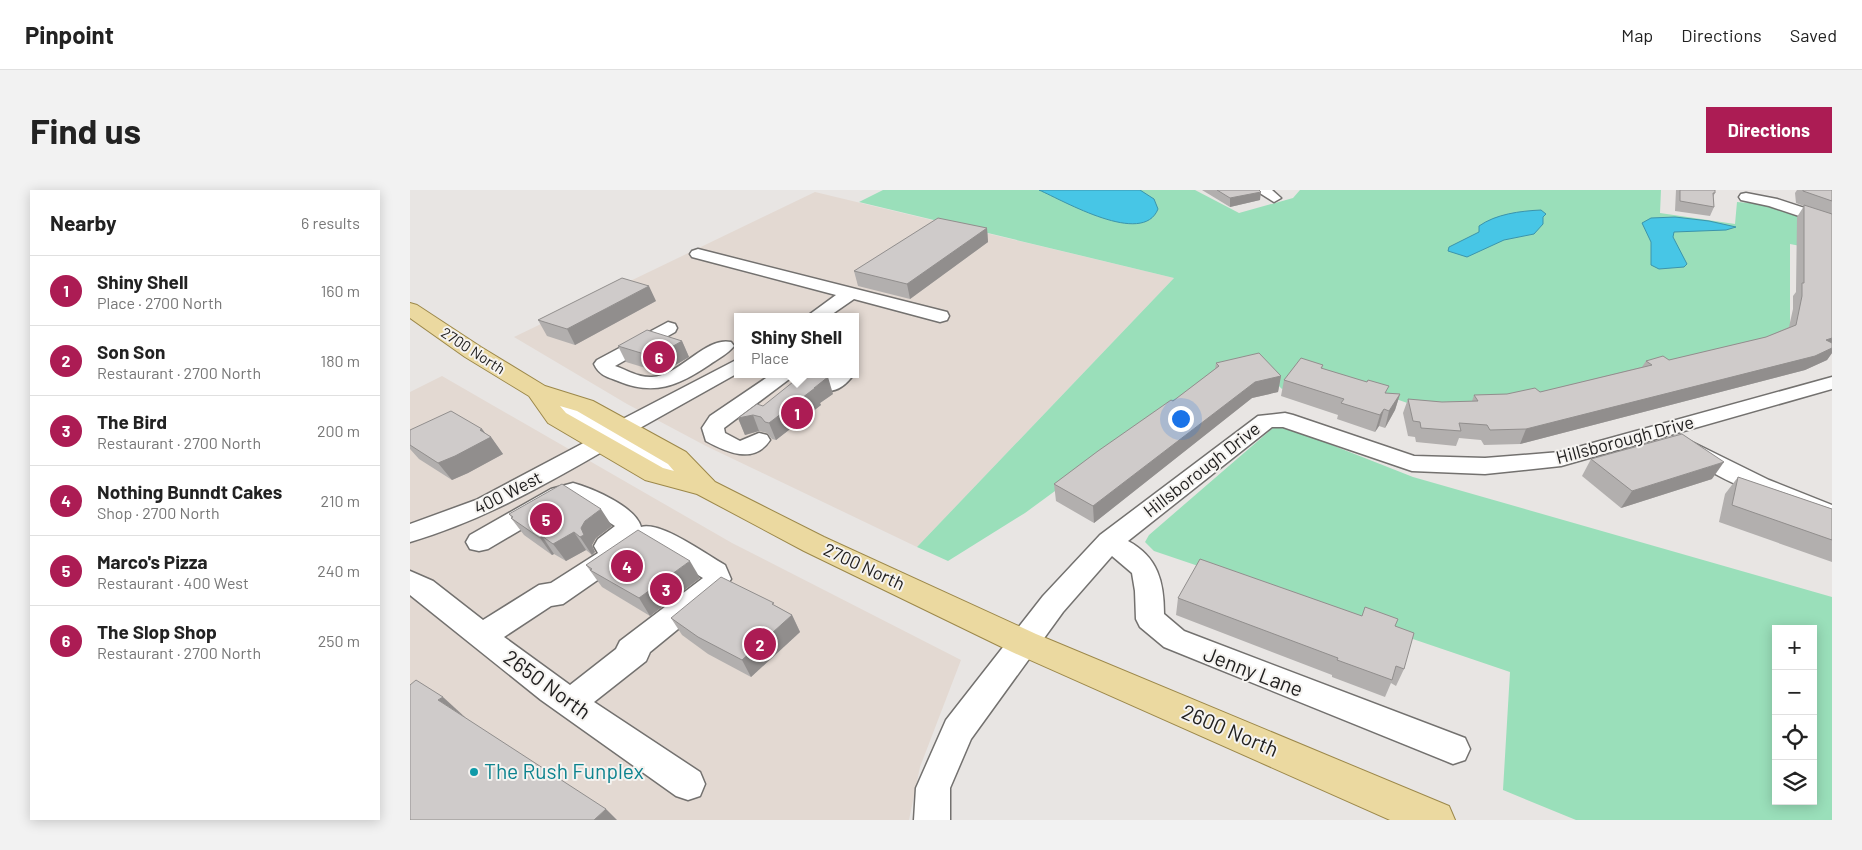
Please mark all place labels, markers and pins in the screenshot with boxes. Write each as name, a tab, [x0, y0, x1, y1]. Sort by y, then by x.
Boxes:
pin: 6	[643, 338, 675, 376]
pin: 1	[781, 394, 813, 432]
pin: 5	[530, 500, 562, 538]
pin: 4	[611, 547, 643, 585]
pin: 3	[650, 570, 682, 608]
pin: 2	[744, 625, 776, 663]
place label: The Rush Funplex	[484, 758, 644, 783]
marker: The Rush Funplex	[468, 766, 480, 778]

